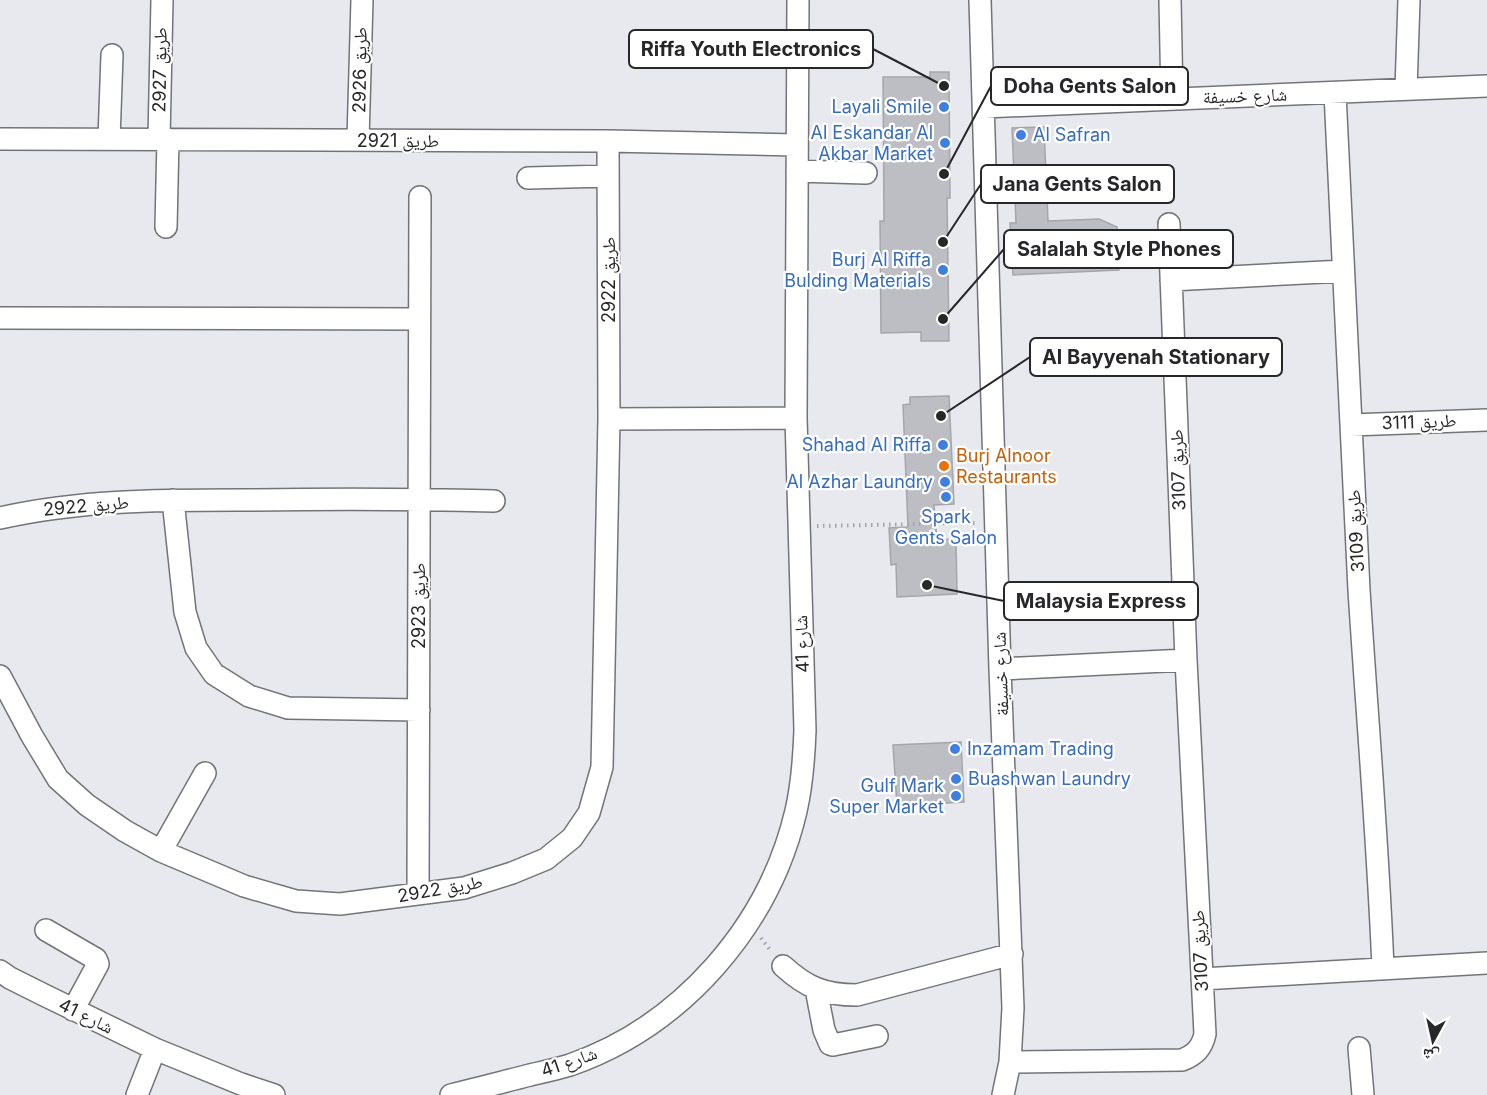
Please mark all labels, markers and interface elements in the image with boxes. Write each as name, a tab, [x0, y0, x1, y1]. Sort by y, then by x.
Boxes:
street label: طريق 2927	[148, 27, 172, 113]
street label: طريق 2926	[348, 27, 372, 113]
callout: Riffa Youth Electronics	[629, 30, 873, 68]
text: Riffa Youth Electronics	[641, 37, 861, 61]
callout: Doha Gents Salon	[991, 67, 1188, 105]
text: Doha Gents Salon	[1004, 74, 1176, 98]
street label: شارع خسيفة	[1203, 84, 1287, 108]
place label: Layali Smile	[832, 96, 932, 117]
marker: Layali Smile	[937, 100, 951, 114]
place label: Al Eskandar Al Akbar Market	[810, 122, 933, 164]
place label: Al Safran	[1033, 124, 1111, 145]
marker: Al Safran	[1014, 128, 1028, 142]
street label: طريق 2921	[357, 130, 439, 152]
marker: Al Eskandar Al Akbar Market	[938, 136, 952, 150]
callout: Jana Gents Salon	[981, 165, 1174, 203]
text: Jana Gents Salon	[992, 172, 1162, 196]
callout: Salalah Style Phones	[1004, 230, 1233, 268]
street label: طريق 2922	[598, 237, 620, 323]
text: Salalah Style Phones	[1017, 237, 1221, 261]
place label: Burj Al Riffa Bulding Materials	[784, 249, 931, 291]
marker: Burj Al Riffa Bulding Materials	[936, 263, 950, 277]
callout: Al Bayyenah Stationary	[1030, 338, 1282, 376]
text: Al Bayyenah Stationary	[1042, 345, 1270, 369]
street label: طريق 3111	[1381, 410, 1457, 434]
street label: طريق 3107	[1166, 429, 1190, 511]
place label: Shahad Al Riffa	[802, 434, 931, 455]
marker: Shahad Al Riffa	[936, 438, 950, 452]
place label: Burj Alnoor Restaurants	[956, 445, 1057, 487]
marker: Burj Alnoor Restaurants	[937, 459, 951, 473]
place label: Al Azhar Laundry	[786, 471, 933, 492]
marker: Al Azhar Laundry	[938, 475, 952, 489]
street label: طريق 3109	[1343, 489, 1369, 573]
marker: Spark Gents Salon	[939, 490, 953, 504]
street label: طريق 2922	[42, 491, 130, 521]
place label: Spark Gents Salon	[895, 506, 997, 548]
street label: طريق 2923	[408, 563, 430, 649]
callout: Malaysia Express	[1004, 582, 1198, 620]
text: Malaysia Express	[1016, 589, 1186, 613]
street label: شارع 41	[790, 615, 814, 673]
street label: شارع خسيفة	[989, 632, 1013, 716]
place label: Inzamam Trading	[967, 738, 1114, 759]
marker: Inzamam Trading	[948, 742, 962, 756]
place label: Buashwan Laundry	[968, 768, 1131, 789]
marker: Buashwan Laundry	[949, 772, 963, 786]
place label: Gulf Mark Super Market	[829, 775, 944, 817]
marker: Gulf Mark Super Market	[949, 789, 963, 803]
street label: طريق 2922	[396, 871, 484, 907]
street label: طريق 3107	[1187, 910, 1213, 992]
street label: شارع 41	[55, 993, 117, 1039]
north arrow	[1403, 1011, 1463, 1071]
street label: شارع 41	[538, 1042, 600, 1082]
text: ش	[1421, 1045, 1441, 1067]

